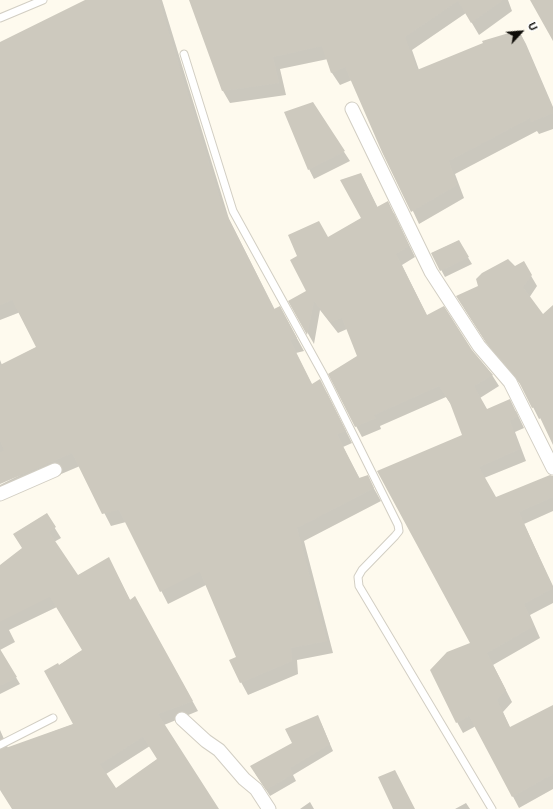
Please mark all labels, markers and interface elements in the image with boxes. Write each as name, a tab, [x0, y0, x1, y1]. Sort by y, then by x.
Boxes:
north arrow	[501, 12, 541, 52]
text: U	[525, 20, 540, 33]

